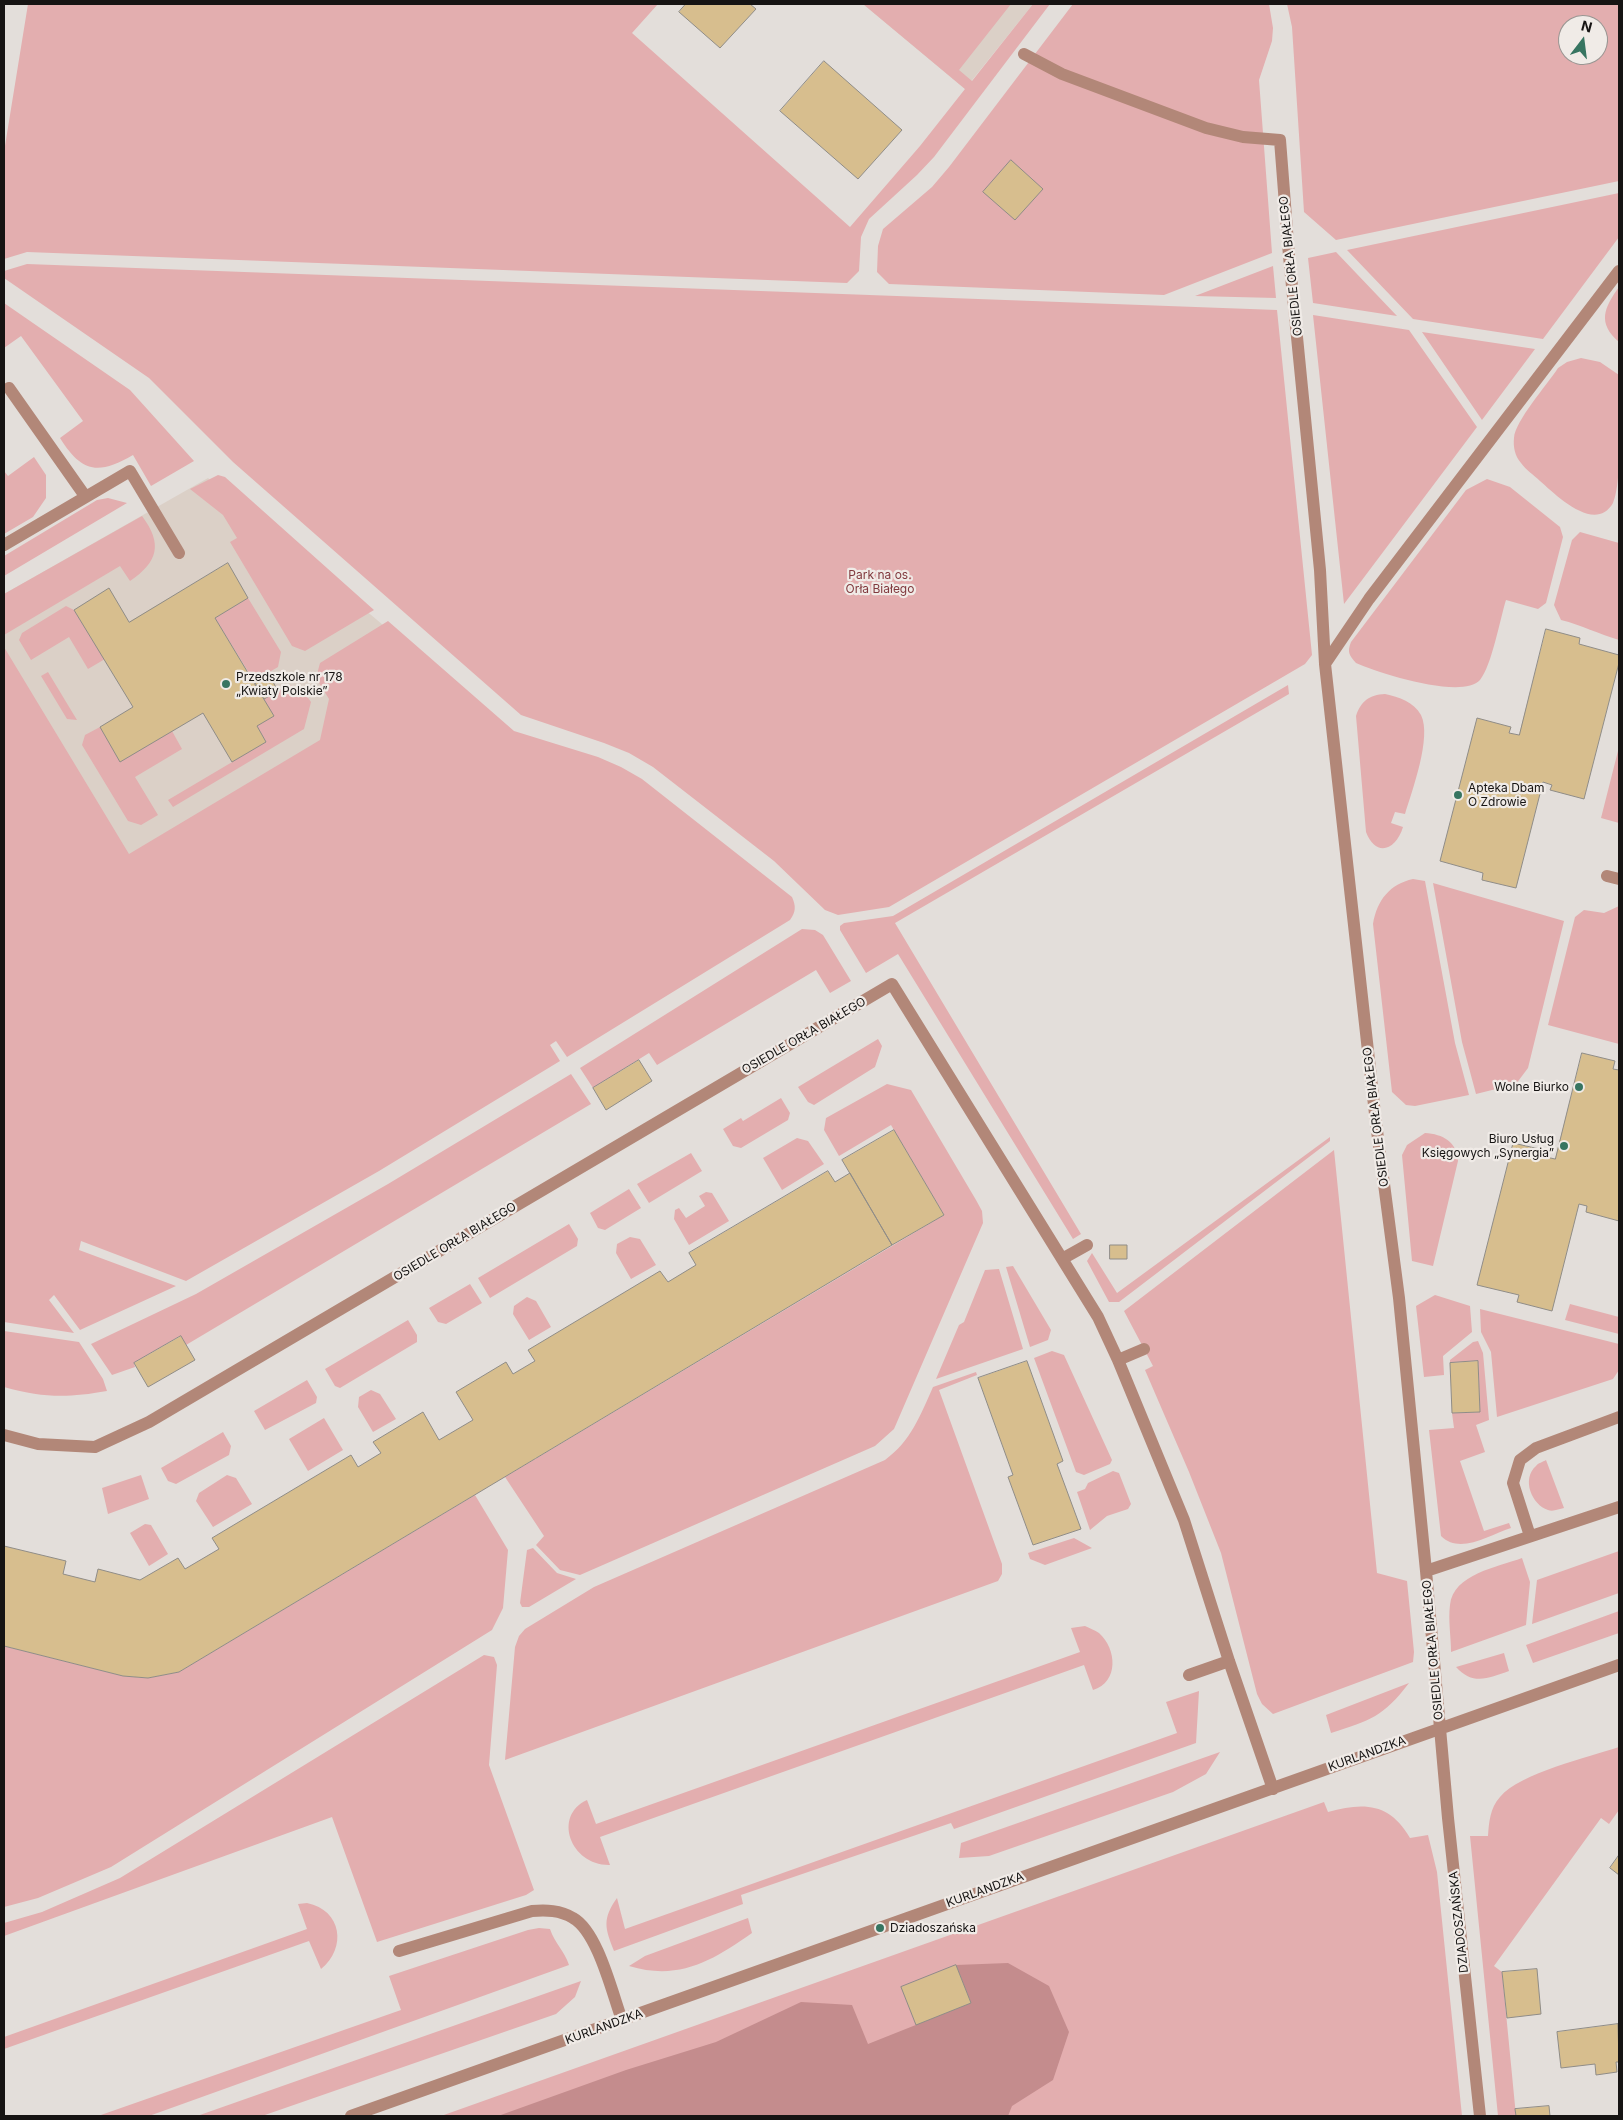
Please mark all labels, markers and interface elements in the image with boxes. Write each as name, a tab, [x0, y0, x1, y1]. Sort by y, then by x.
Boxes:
north arrow	[1558, 15, 1608, 65]
text: N	[1579, 16, 1594, 36]
street label: OSIEDLE ORŁA BIAŁEGO	[1276, 195, 1306, 337]
park label: Park na os. Orła Białego	[846, 568, 914, 596]
place label: Przedszkole nr 178 „Kwiaty Polskie”	[236, 670, 343, 698]
marker: Przedszkole nr 178 „Kwiaty Polskie”	[220, 678, 232, 690]
place label: Apteka Dbam O Zdrowie	[1468, 781, 1545, 809]
marker: Apteka Dbam O Zdrowie	[1452, 789, 1464, 801]
street label: OSIEDLE ORŁA BIAŁEGO	[739, 995, 869, 1077]
street label: OSIEDLE ORŁA BIAŁEGO	[1360, 1046, 1392, 1188]
place label: Wolne Biurko	[1494, 1080, 1569, 1094]
marker: Wolne Biurko	[1573, 1081, 1585, 1093]
place label: Biuro Usług Księgowych „Synergia”	[1422, 1132, 1554, 1160]
marker: Biuro Usług Księgowych „Synergia”	[1558, 1140, 1570, 1152]
street label: OSIEDLE ORŁA BIAŁEGO	[391, 1200, 519, 1284]
street label: OSIEDLE ORŁA BIAŁEGO	[1420, 1579, 1446, 1721]
street label: KURLANDZKA	[1326, 1733, 1408, 1775]
street label: KURLANDZKA	[944, 1869, 1026, 1911]
street label: DZIADOSZAŃSKA	[1447, 1870, 1471, 1974]
place label: Dziadoszańska	[890, 1921, 976, 1935]
marker: Dziadoszańska	[874, 1922, 886, 1934]
street label: KURLANDZKA	[563, 2006, 645, 2048]

